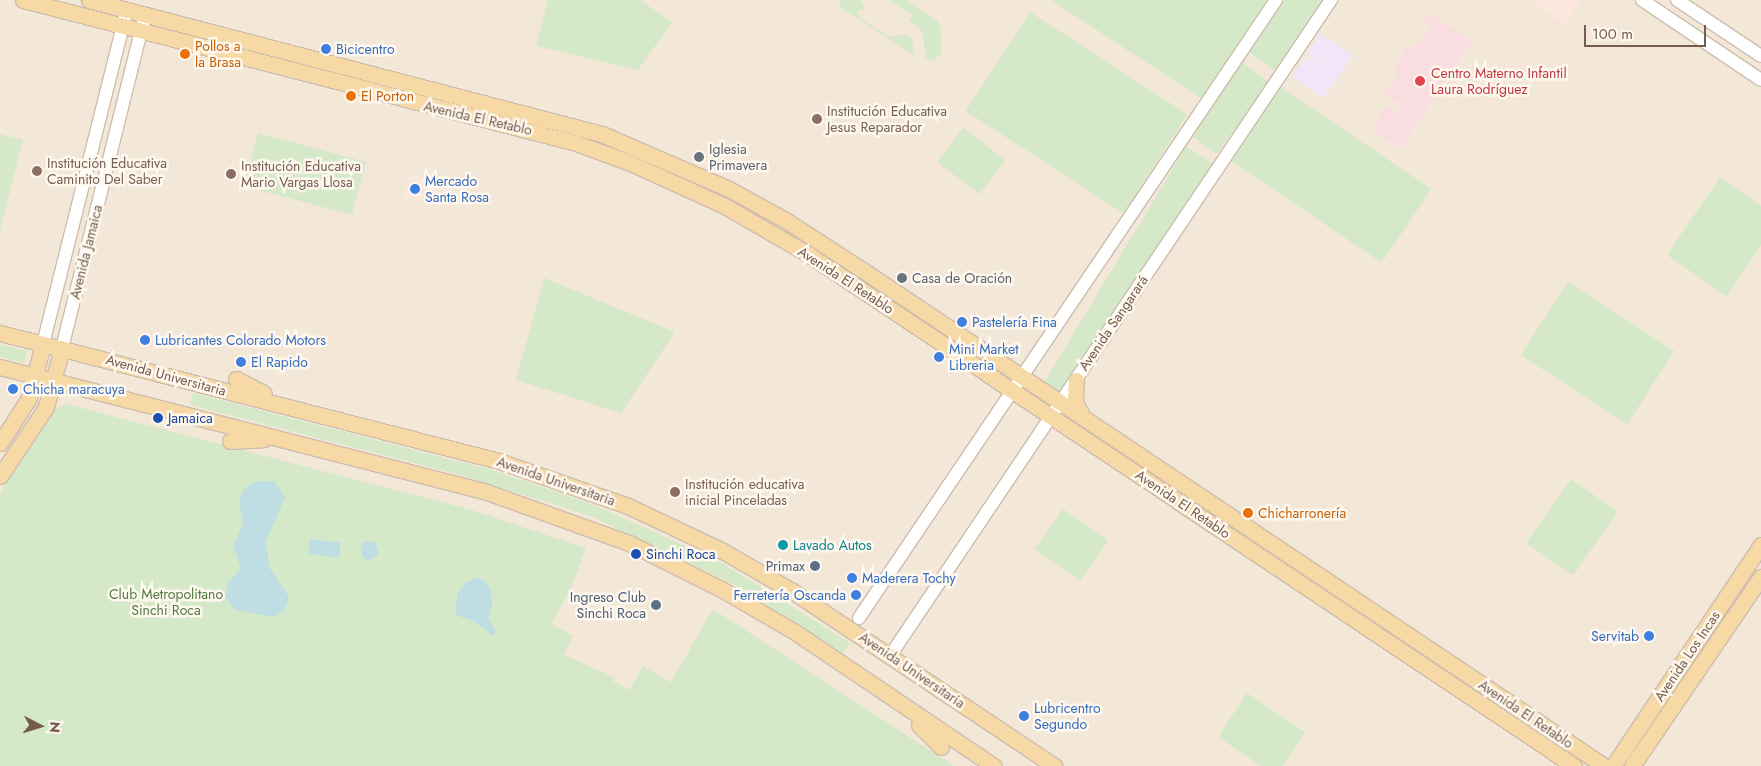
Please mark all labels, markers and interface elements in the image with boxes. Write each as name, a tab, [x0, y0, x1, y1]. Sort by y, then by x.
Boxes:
scale bar	[1586, 15, 1708, 47]
text: 100 m	[1592, 23, 1633, 45]
place label: Pollos a la Brasa	[195, 38, 241, 70]
place label: Bicicentro	[336, 41, 395, 57]
marker: Bicicentro	[320, 43, 332, 55]
marker: Pollos a la Brasa	[179, 48, 191, 60]
place label: Centro Materno Infantil Laura Rodríguez	[1431, 65, 1567, 98]
marker: Centro Materno Infantil Laura Rodríguez	[1413, 74, 1427, 88]
place label: El Porton	[361, 88, 414, 104]
marker: El Porton	[345, 90, 357, 102]
street label: Avenida El Retablo	[422, 97, 534, 139]
place label: Institución Educativa Jesus Reparador	[827, 103, 947, 136]
marker: Institución Educativa Jesus Reparador	[811, 113, 823, 125]
place label: Iglesia Primavera	[709, 141, 767, 174]
marker: Iglesia Primavera	[693, 151, 705, 163]
place label: Institución Educativa Caminito Del Saber	[47, 155, 167, 188]
place label: Institución Educativa Mario Vargas Llosa	[241, 158, 361, 190]
marker: Institución Educativa Caminito Del Saber	[31, 165, 43, 177]
marker: Institución Educativa Mario Vargas Llosa	[225, 168, 237, 180]
place label: Mercado Santa Rosa	[425, 173, 489, 206]
marker: Mercado Santa Rosa	[409, 183, 421, 195]
street label: Avenida Jamaica	[66, 203, 106, 301]
street label: Avenida El Retablo	[795, 243, 897, 317]
place label: Casa de Oración	[912, 270, 1012, 286]
marker: Casa de Oración	[896, 272, 908, 284]
street label: Avenida Sangarará	[1075, 272, 1151, 374]
place label: Pastelería Fina	[972, 314, 1057, 330]
marker: Pastelería Fina	[956, 316, 968, 328]
place label: Lubricantes Colorado Motors	[155, 332, 326, 348]
marker: Lubricantes Colorado Motors	[139, 334, 151, 346]
place label: Mini Market Libreria	[949, 341, 1019, 374]
street label: Avenida Universitaria	[104, 351, 228, 399]
marker: Mini Market Libreria	[933, 351, 945, 363]
place label: El Rapido	[251, 354, 308, 370]
marker: El Rapido	[235, 356, 247, 368]
place label: Chicha maracuya	[23, 381, 125, 397]
marker: Chicha maracuya	[7, 383, 19, 395]
place label: Jamaica	[168, 410, 213, 426]
marker: Jamaica	[152, 412, 164, 424]
street label: Avenida Universitaria	[495, 453, 617, 509]
street label: Avenida El Retablo	[1132, 466, 1234, 542]
place label: Institución educativa inicial Pinceladas	[685, 476, 805, 508]
marker: Institución educativa inicial Pinceladas	[669, 486, 681, 498]
place label: Chicharronería	[1258, 505, 1346, 521]
marker: Chicharronería	[1242, 507, 1254, 519]
place label: Lavado Autos	[793, 537, 872, 553]
marker: Lavado Autos	[777, 539, 789, 551]
place label: Sinchi Roca	[646, 546, 715, 562]
marker: Sinchi Roca	[630, 548, 642, 560]
place label: Primax	[766, 558, 805, 574]
marker: Primax	[809, 560, 821, 572]
place label: Maderera Tochy	[862, 570, 956, 586]
marker: Maderera Tochy	[846, 572, 858, 584]
park label: Club Metropolitano Sinchi Roca	[109, 586, 223, 618]
place label: Ferretería Oscanda	[733, 587, 846, 603]
place label: Ingreso Club Sinchi Roca	[570, 589, 646, 622]
marker: Ferretería Oscanda	[850, 589, 862, 601]
marker: Ingreso Club Sinchi Roca	[650, 599, 662, 611]
street label: Avenida Los Incas	[1651, 608, 1723, 704]
street label: Avenida Universitaria	[856, 628, 968, 712]
place label: Servitab	[1591, 628, 1639, 644]
marker: Servitab	[1643, 630, 1655, 642]
street label: Avenida El Retablo	[1475, 676, 1577, 752]
place label: Lubricentro Segundo	[1034, 700, 1101, 732]
north arrow	[15, 701, 65, 751]
marker: Lubricentro Segundo	[1018, 710, 1030, 722]
text: N	[44, 721, 65, 734]

